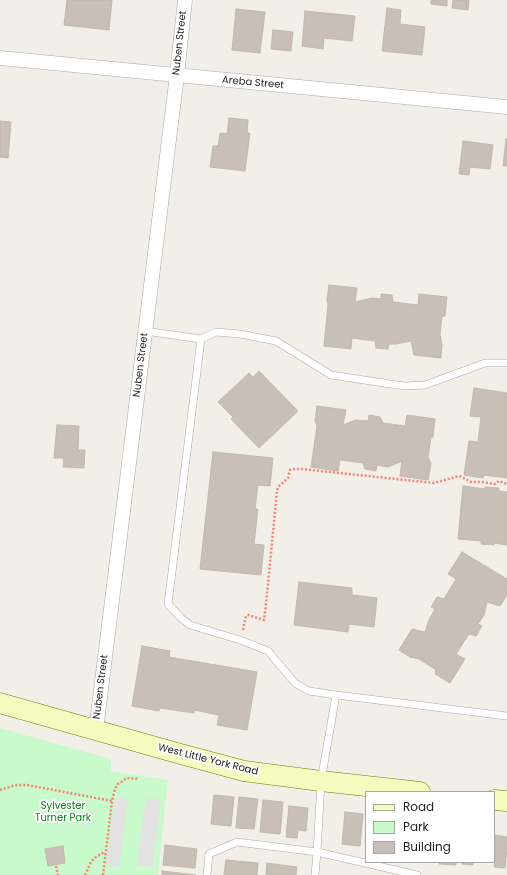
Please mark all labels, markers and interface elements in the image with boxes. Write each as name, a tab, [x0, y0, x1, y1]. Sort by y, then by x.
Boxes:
street label: Nuben Street	[171, 10, 189, 76]
street label: Areba Street	[222, 74, 284, 92]
street label: Nuben Street	[131, 332, 151, 398]
street label: Nuben Street	[91, 654, 111, 720]
street label: West Little York Road	[157, 742, 259, 778]
legend	[365, 791, 495, 863]
text: Road	[403, 798, 434, 815]
park label: Sylvester Turner Park	[35, 800, 91, 824]
text: Park	[403, 818, 429, 835]
text: Building	[403, 838, 451, 855]

